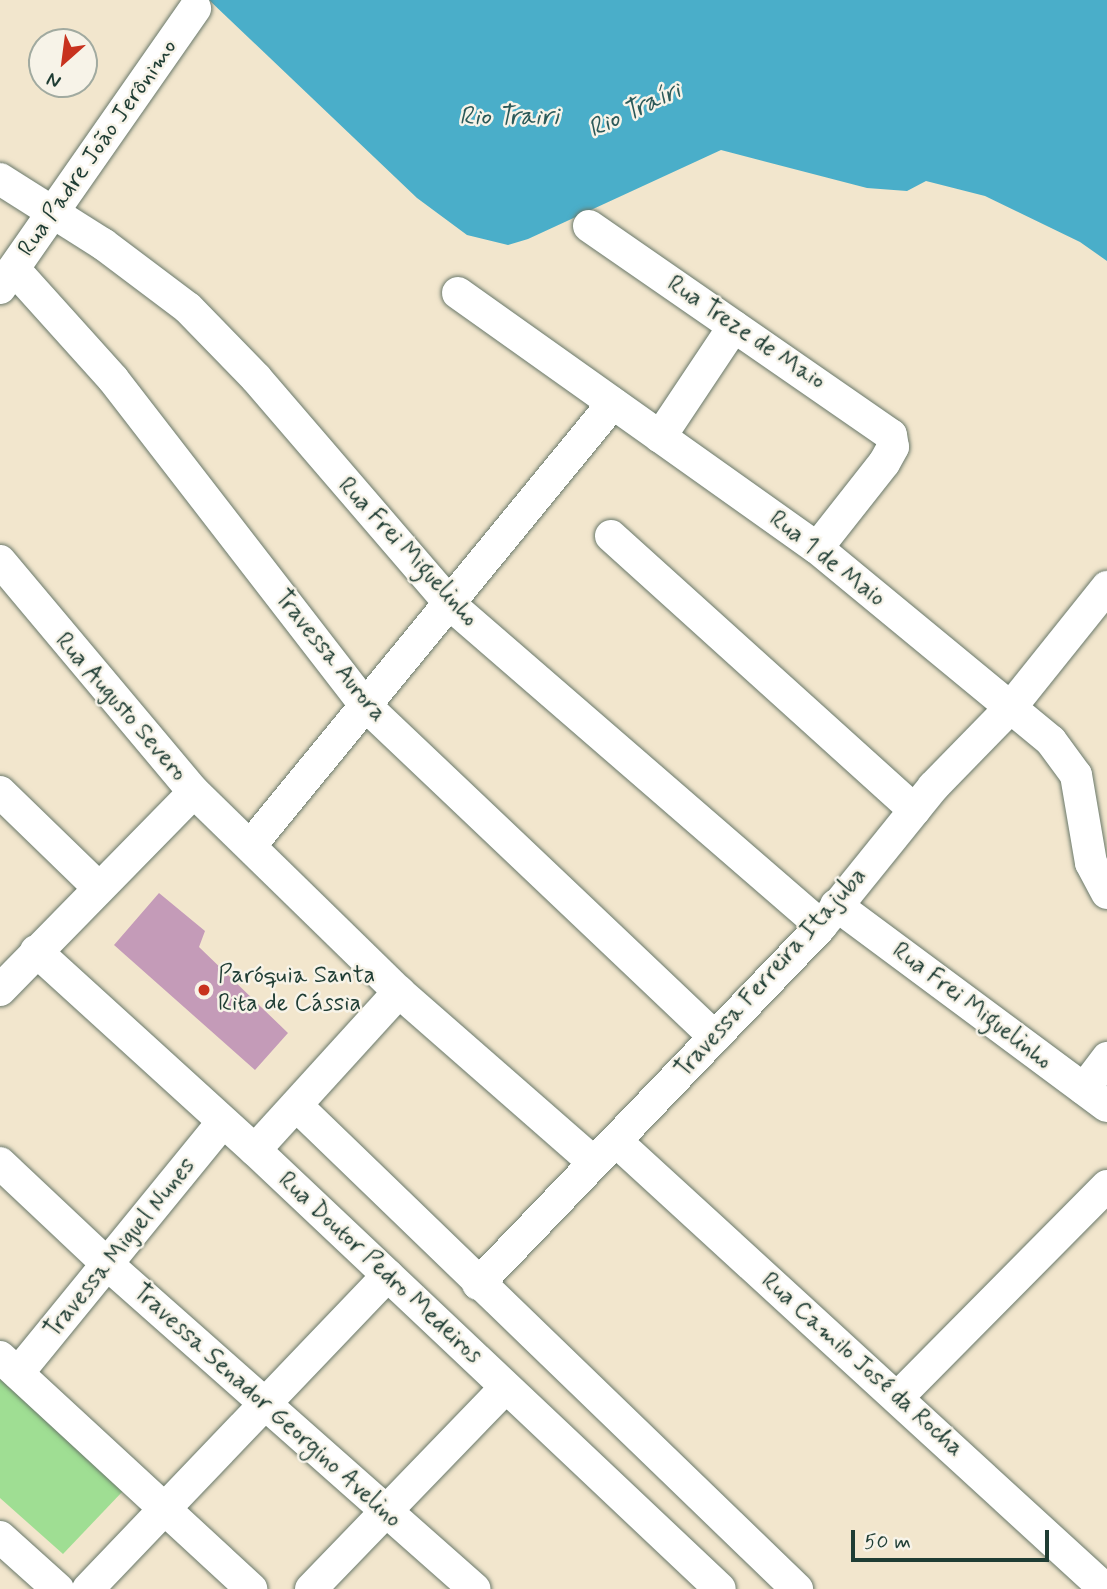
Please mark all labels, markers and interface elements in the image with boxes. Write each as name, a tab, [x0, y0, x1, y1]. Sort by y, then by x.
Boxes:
north arrow	[28, 28, 98, 98]
street label: Rua Padre João Jerônimo	[12, 34, 184, 262]
text: N	[42, 66, 65, 94]
water label: Rio Traíri	[584, 76, 686, 146]
water label: Rio Trairi	[459, 102, 559, 134]
street label: Rua Treze de Maio	[663, 270, 829, 396]
street label: Rua Frei Miguelinho	[332, 472, 484, 632]
street label: Rua 1 de Maio	[764, 505, 890, 613]
street label: Travessa Aurora	[268, 584, 392, 728]
street label: Rua Augusto Severo	[48, 626, 194, 788]
street label: Travessa Ferreira Itajuba	[669, 862, 873, 1084]
street label: Rua Frei Miguelinho	[886, 936, 1058, 1076]
place label: Paróquia Santa Rita de Cássia	[218, 962, 375, 1018]
marker: Paróquia Santa Rita de Cássia	[196, 982, 212, 998]
street label: Travessa Miguel Nunes	[38, 1151, 202, 1345]
street label: Rua Doutor Pedro Medeiros	[273, 1167, 487, 1369]
street label: Rua Camilo José da Rocha	[755, 1267, 969, 1463]
street label: Travessa Senador Georgino Avelino	[127, 1278, 407, 1534]
scale bar	[855, 1516, 1053, 1560]
text: 50 m	[864, 1528, 911, 1556]

